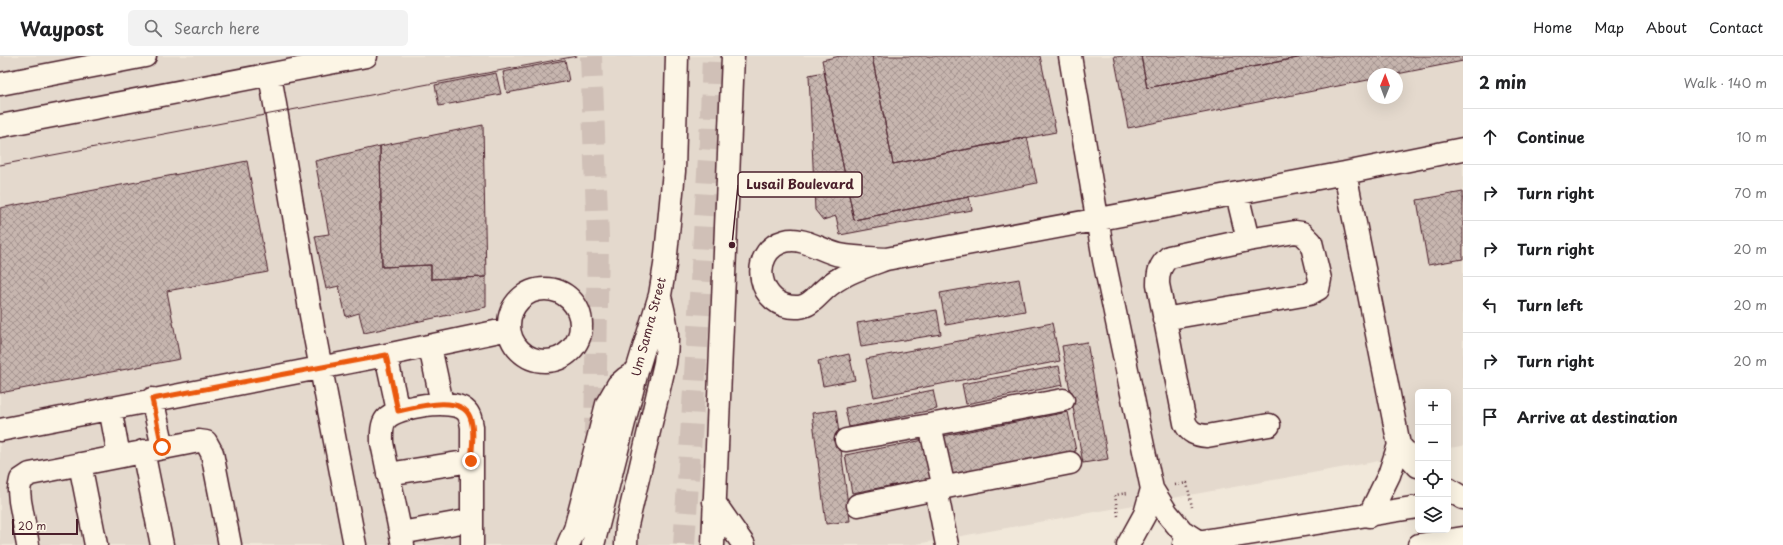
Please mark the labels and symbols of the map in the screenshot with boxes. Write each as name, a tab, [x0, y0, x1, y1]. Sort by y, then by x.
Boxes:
north arrow	[1367, 68, 1403, 104]
callout: Lusail Boulevard	[738, 172, 862, 197]
text: Lusail Boulevard	[746, 174, 854, 193]
street label: Um Samra Street	[626, 275, 670, 378]
route start	[153, 438, 171, 456]
route end	[462, 452, 480, 470]
scale bar	[12, 517, 78, 536]

